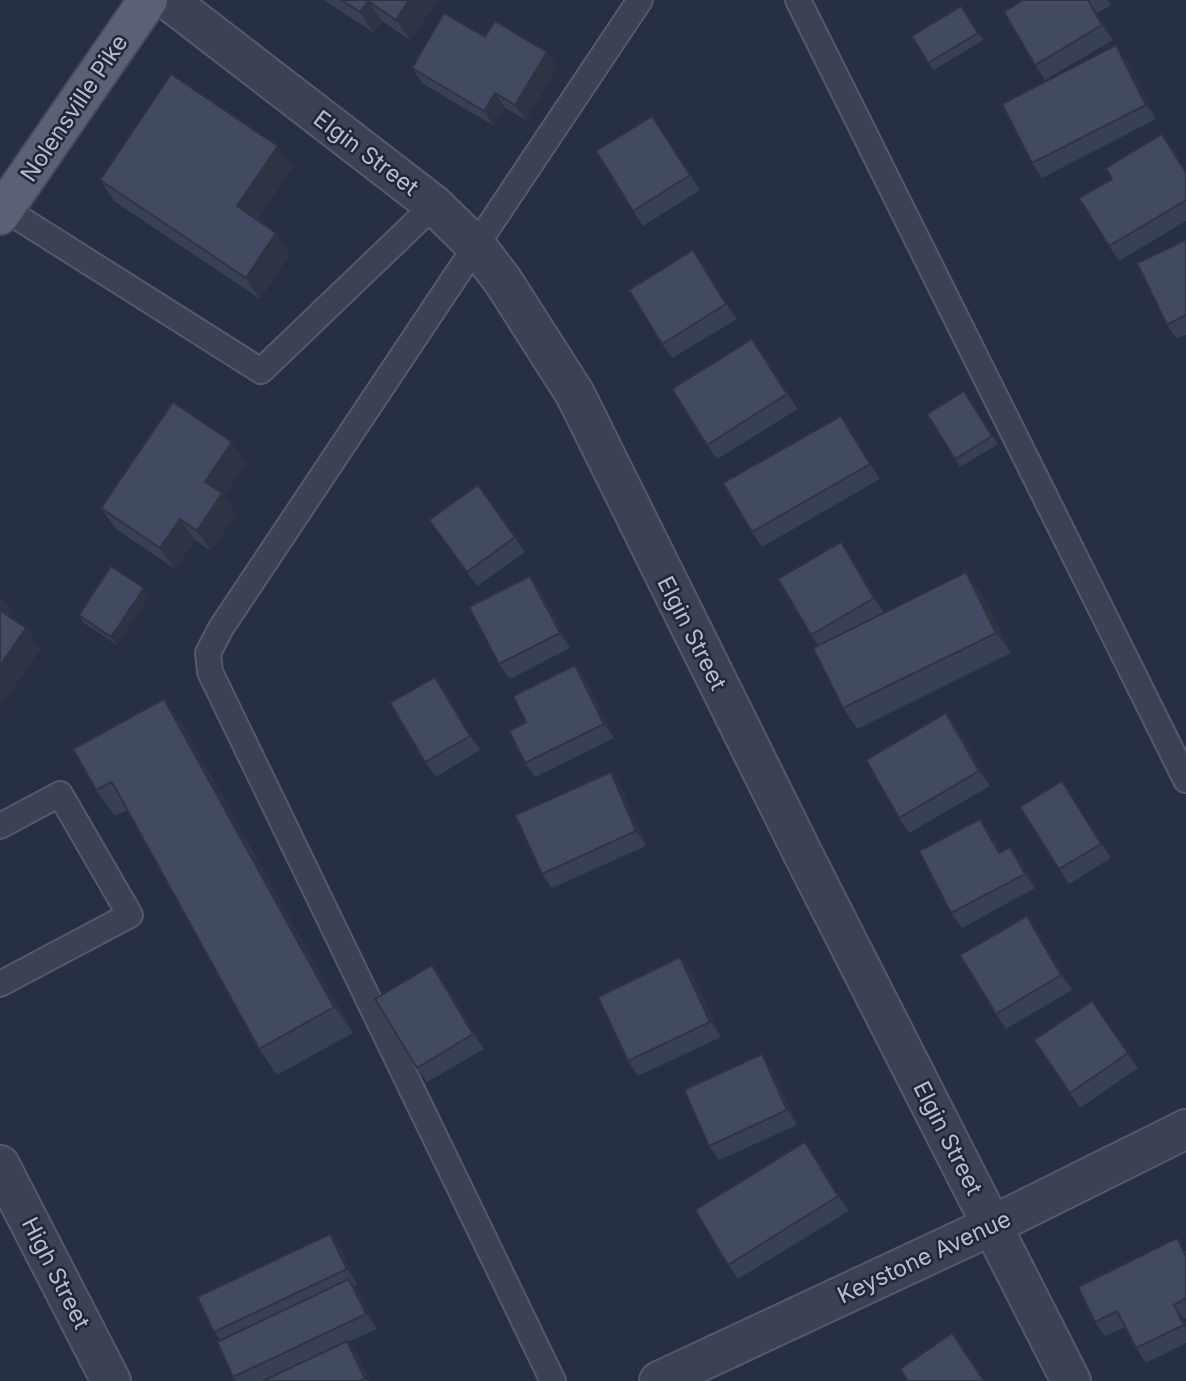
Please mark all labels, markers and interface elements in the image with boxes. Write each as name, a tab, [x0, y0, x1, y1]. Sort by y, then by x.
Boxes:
street label: Nolensville Pike	[15, 29, 133, 187]
street label: Elgin Street	[308, 104, 424, 202]
street label: Elgin Street	[651, 571, 733, 695]
street label: Elgin Street	[907, 1076, 989, 1200]
street label: Keystone Avenue	[833, 1205, 1015, 1309]
street label: High Street	[16, 1212, 96, 1334]

